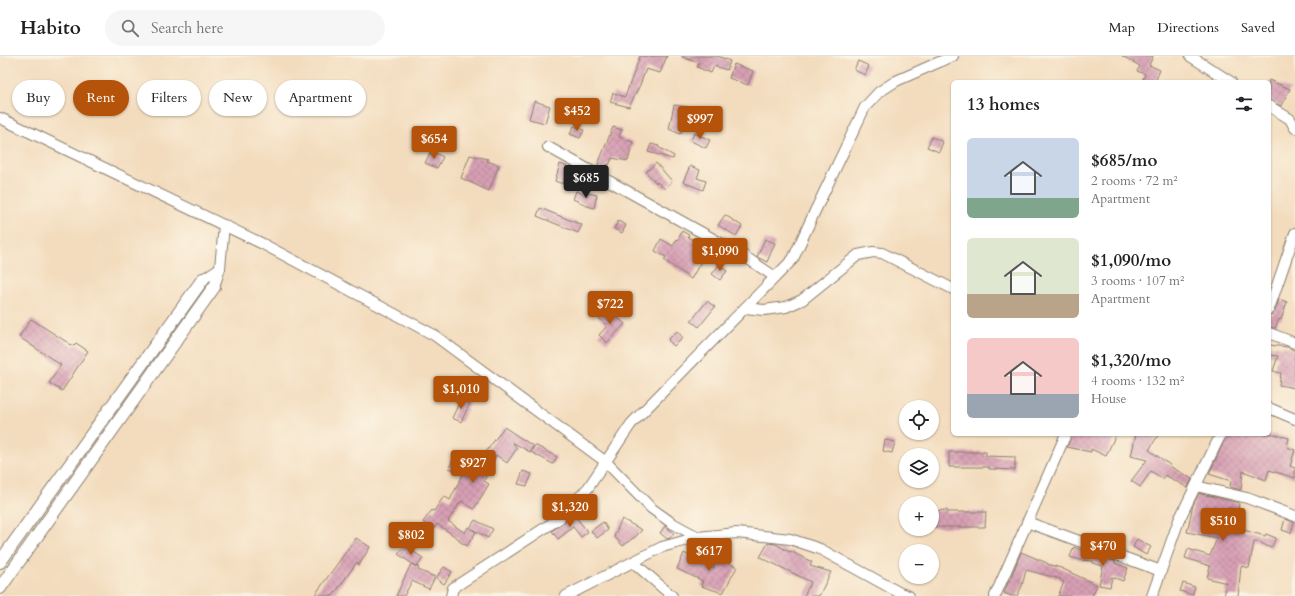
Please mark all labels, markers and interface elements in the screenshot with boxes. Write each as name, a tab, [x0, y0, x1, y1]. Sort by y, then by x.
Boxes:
search box	[105, 10, 385, 46]
text: Habito	[20, 15, 81, 41]
icon: search	[119, 17, 141, 39]
text: Search here	[151, 18, 224, 38]
text: Map	[1109, 18, 1135, 37]
text: Directions	[1157, 18, 1219, 37]
text: Saved	[1241, 18, 1275, 37]
chip: Buy	[12, 80, 65, 116]
chip: Rent	[73, 80, 129, 116]
chip: Filters	[137, 80, 201, 116]
chip: New	[209, 80, 267, 116]
chip: Apartment	[275, 80, 366, 116]
text: 13 homes	[967, 93, 1040, 116]
icon: filters	[1233, 93, 1255, 115]
pin: $452	[553, 98, 601, 132]
text: $452	[564, 102, 590, 120]
pin: $997	[676, 106, 724, 140]
text: $997	[687, 110, 713, 128]
pin: $654	[410, 126, 458, 160]
text: $654	[421, 130, 447, 148]
text: $685/mo	[1091, 149, 1157, 172]
icon: home	[999, 154, 1047, 202]
pin: $685	[562, 165, 610, 199]
text: $685	[573, 169, 599, 187]
text: 2 rooms · 72 m²	[1091, 172, 1178, 190]
text: Apartment	[1091, 190, 1150, 208]
pin: $1,090	[687, 238, 753, 272]
text: $1,090	[701, 242, 739, 260]
text: $1,090/mo	[1091, 249, 1171, 272]
icon: home	[999, 254, 1047, 302]
text: 3 rooms · 107 m²	[1091, 272, 1184, 290]
text: Apartment	[1091, 290, 1150, 308]
pin: $722	[586, 291, 634, 325]
text: $722	[597, 295, 623, 313]
text: $1,320/mo	[1091, 349, 1171, 372]
icon: home	[999, 354, 1047, 402]
text: 4 rooms · 132 m²	[1091, 372, 1184, 390]
pin: $1,010	[428, 376, 494, 410]
text: $1,010	[442, 380, 480, 398]
text: House	[1091, 390, 1126, 408]
map controls	[899, 400, 939, 584]
button: locate	[899, 400, 939, 440]
button: layers	[899, 448, 939, 488]
pin: $927	[449, 450, 497, 484]
text: $927	[460, 454, 486, 472]
pin: $1,320	[537, 494, 603, 528]
button: +	[899, 496, 939, 536]
text: $1,320	[551, 498, 589, 516]
pin: $510	[1199, 508, 1247, 542]
text: $510	[1210, 512, 1236, 530]
pin: $802	[387, 522, 435, 556]
text: $802	[398, 526, 424, 544]
pin: $470	[1079, 533, 1127, 567]
text: $470	[1090, 537, 1116, 555]
pin: $617	[685, 538, 733, 572]
text: $617	[696, 542, 722, 560]
button: −	[899, 544, 939, 584]

